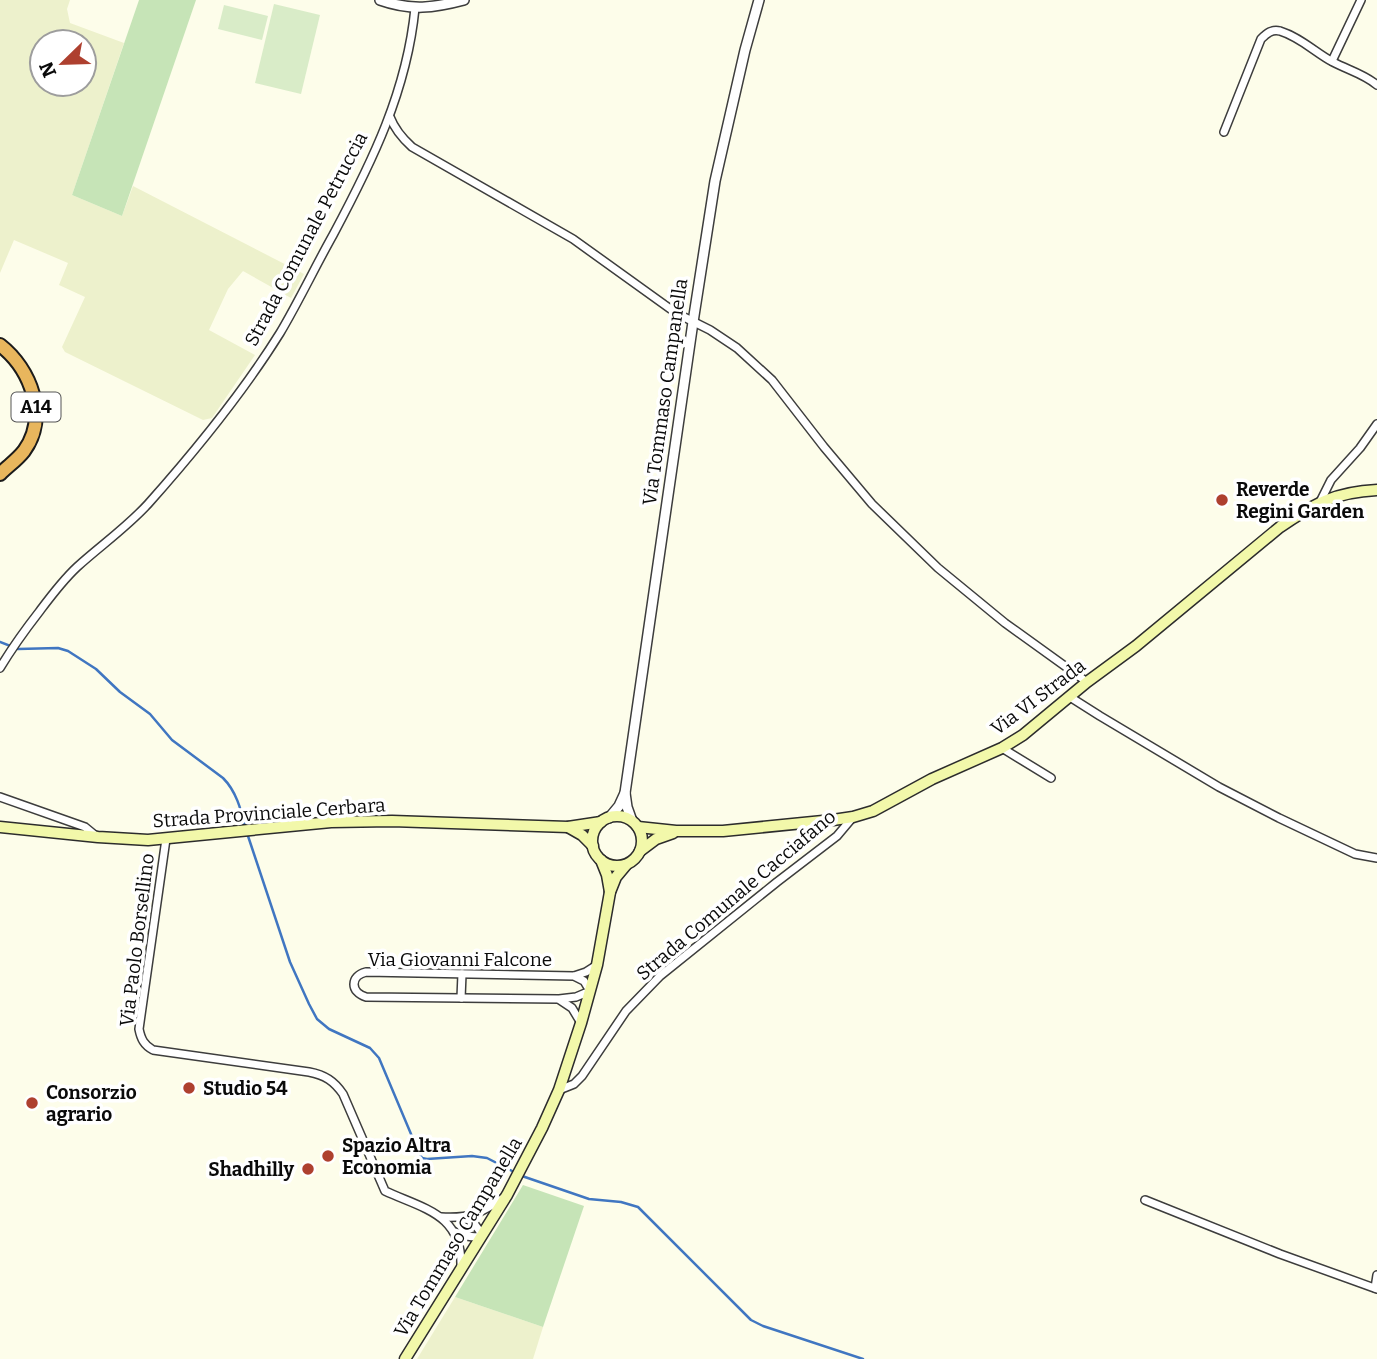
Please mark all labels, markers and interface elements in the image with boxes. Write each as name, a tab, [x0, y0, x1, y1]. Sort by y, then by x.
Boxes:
north arrow	[28, 28, 98, 98]
text: N	[34, 58, 61, 81]
street label: Strada Comunale Petruccia	[240, 128, 373, 350]
street label: Via Tommaso Campanella	[638, 276, 692, 507]
road number: A14	[12, 393, 60, 422]
place label: Reverde Regini Garden	[1236, 478, 1365, 523]
marker: Reverde Regini Garden	[1214, 492, 1230, 508]
street label: Via VI Strada	[986, 654, 1090, 740]
street label: Strada Provinciale Cerbara	[152, 793, 387, 833]
street label: Strada Comunale Cacciafano	[632, 805, 840, 985]
street label: Via Paolo Borsellino	[115, 852, 159, 1028]
street label: Via Giovanni Falcone	[368, 948, 552, 971]
place label: Studio 54	[203, 1077, 288, 1100]
marker: Studio 54	[181, 1080, 197, 1096]
place label: Consorzio agrario	[46, 1081, 137, 1126]
marker: Consorzio agrario	[24, 1095, 40, 1111]
street label: Via Tommaso Campanella	[389, 1132, 527, 1341]
place label: Spazio Altra Economia	[342, 1134, 451, 1179]
marker: Spazio Altra Economia	[320, 1148, 336, 1164]
place label: Shadhilly	[208, 1158, 294, 1181]
marker: Shadhilly	[300, 1161, 316, 1177]

